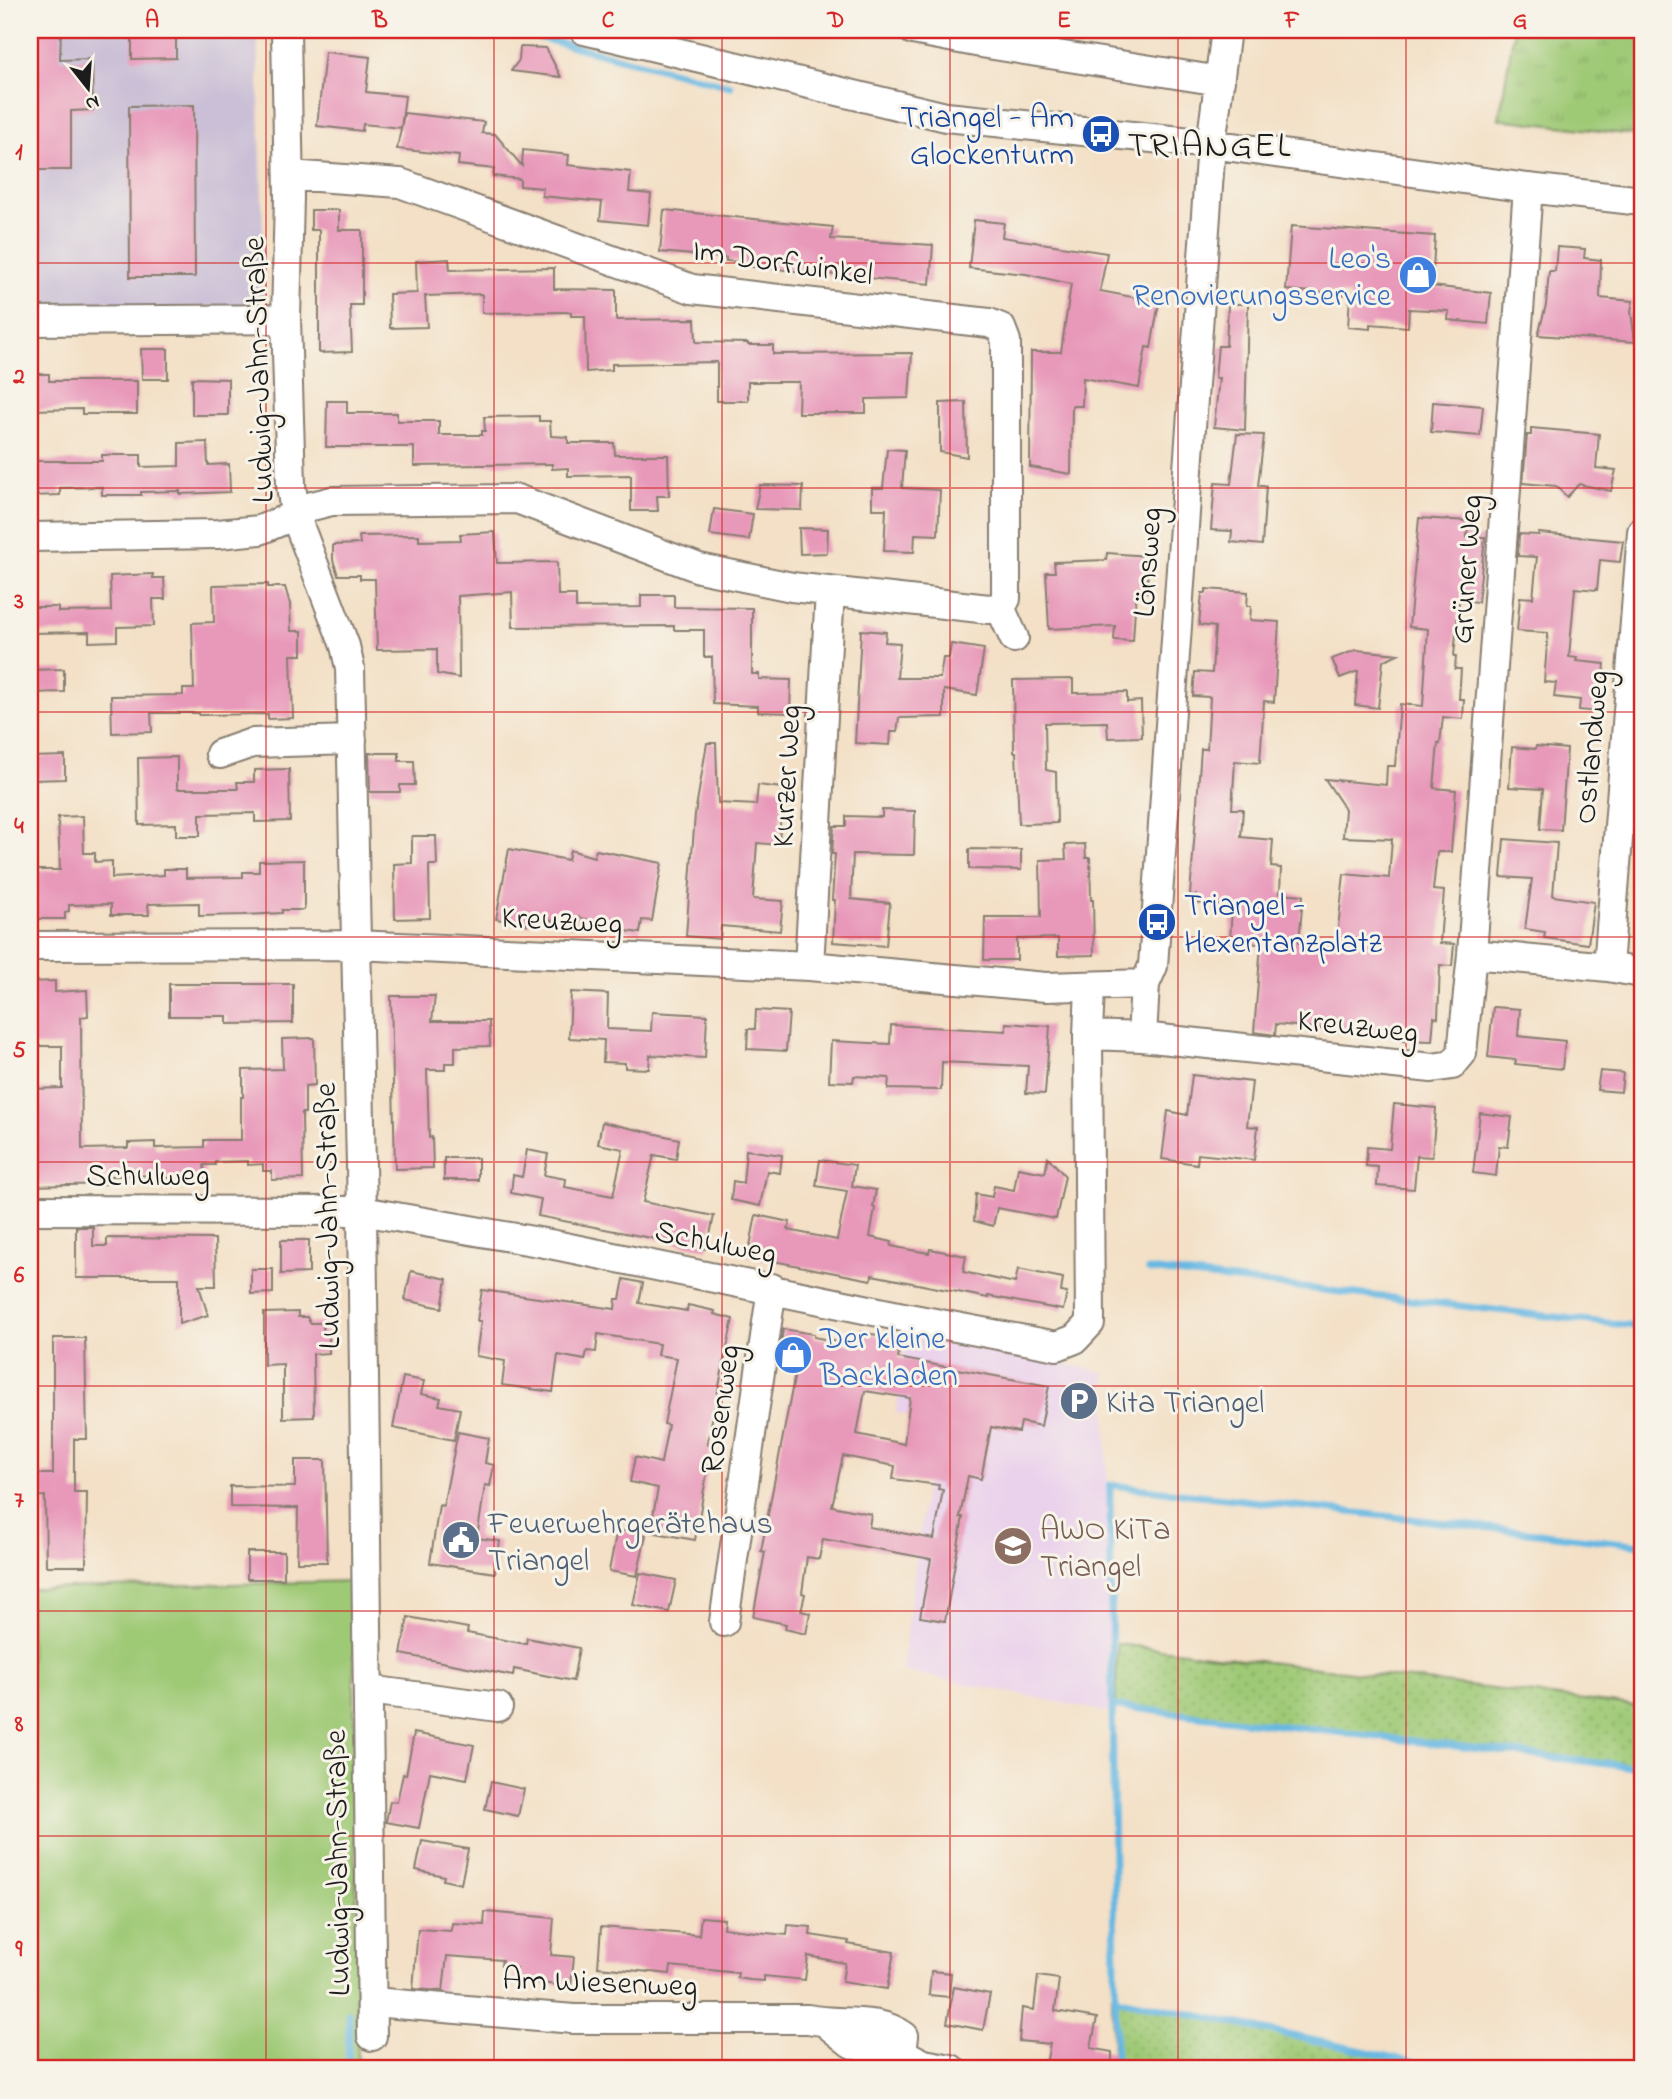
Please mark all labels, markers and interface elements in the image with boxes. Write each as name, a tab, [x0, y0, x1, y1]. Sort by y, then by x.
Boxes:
text: A	[145, 5, 159, 38]
text: B	[371, 5, 388, 38]
text: C	[602, 5, 615, 38]
text: D	[827, 5, 844, 38]
text: E	[1057, 5, 1071, 38]
text: F	[1284, 5, 1300, 38]
text: G	[1513, 5, 1527, 38]
north arrow	[52, 52, 122, 122]
text: N	[82, 87, 102, 117]
place label: Triangel - Am Glockenturm	[900, 96, 1074, 180]
bus stop icon: Triangel - Am Glockenturm	[1080, 113, 1122, 155]
district label: TRIANGEL	[1128, 122, 1292, 173]
text: 1	[15, 137, 23, 170]
street label: Im Dorfwinkel	[689, 229, 876, 300]
street label: Ludwig-Jahn-Straße	[232, 235, 289, 504]
place label: Leo's Renovierungsservice	[1132, 237, 1392, 321]
shop icon: Leo's Renovierungsservice	[1397, 254, 1439, 296]
text: 2	[12, 361, 25, 394]
street label: Grüner Weg	[1440, 493, 1497, 646]
street label: Lönsweg	[1122, 506, 1177, 619]
text: 3	[13, 586, 24, 619]
street label: Ostlandweg	[1563, 668, 1624, 826]
street label: Kurzer Weg	[761, 704, 816, 849]
text: 4	[14, 811, 24, 844]
place label: Triangel - Hexentanzplatz	[1184, 884, 1382, 968]
street label: Kreuzweg	[500, 896, 624, 949]
bus stop icon: Triangel - Hexentanzplatz	[1136, 901, 1178, 943]
street label: Kreuzweg	[1295, 999, 1420, 1058]
text: 5	[12, 1035, 26, 1068]
street label: Ludwig-Jahn-Straße	[304, 1082, 355, 1350]
street label: Schulweg	[86, 1154, 210, 1201]
street label: Schulweg	[650, 1210, 780, 1279]
text: 6	[14, 1260, 25, 1293]
place label: Der kleine Backladen	[819, 1317, 958, 1401]
shop icon: Der kleine Backladen	[772, 1334, 814, 1376]
street label: Rosenweg	[690, 1342, 755, 1477]
parking icon: Kita Triangel	[1058, 1380, 1100, 1422]
place label: Kita Triangel	[1106, 1381, 1265, 1428]
text: 7	[14, 1485, 24, 1518]
place label: Feuerwehrgerätehaus Triangel	[487, 1502, 773, 1586]
place label: AWO KiTa Triangel	[1040, 1508, 1170, 1592]
public building icon: Feuerwehrgerätehaus Triangel	[440, 1519, 482, 1561]
school or university icon: AWO KiTa Triangel	[992, 1525, 1034, 1567]
text: 8	[14, 1709, 24, 1742]
street label: Ludwig-Jahn-Straße	[314, 1729, 365, 1997]
text: 9	[15, 1934, 24, 1967]
street label: Am Wiesenweg	[502, 1958, 698, 2011]

